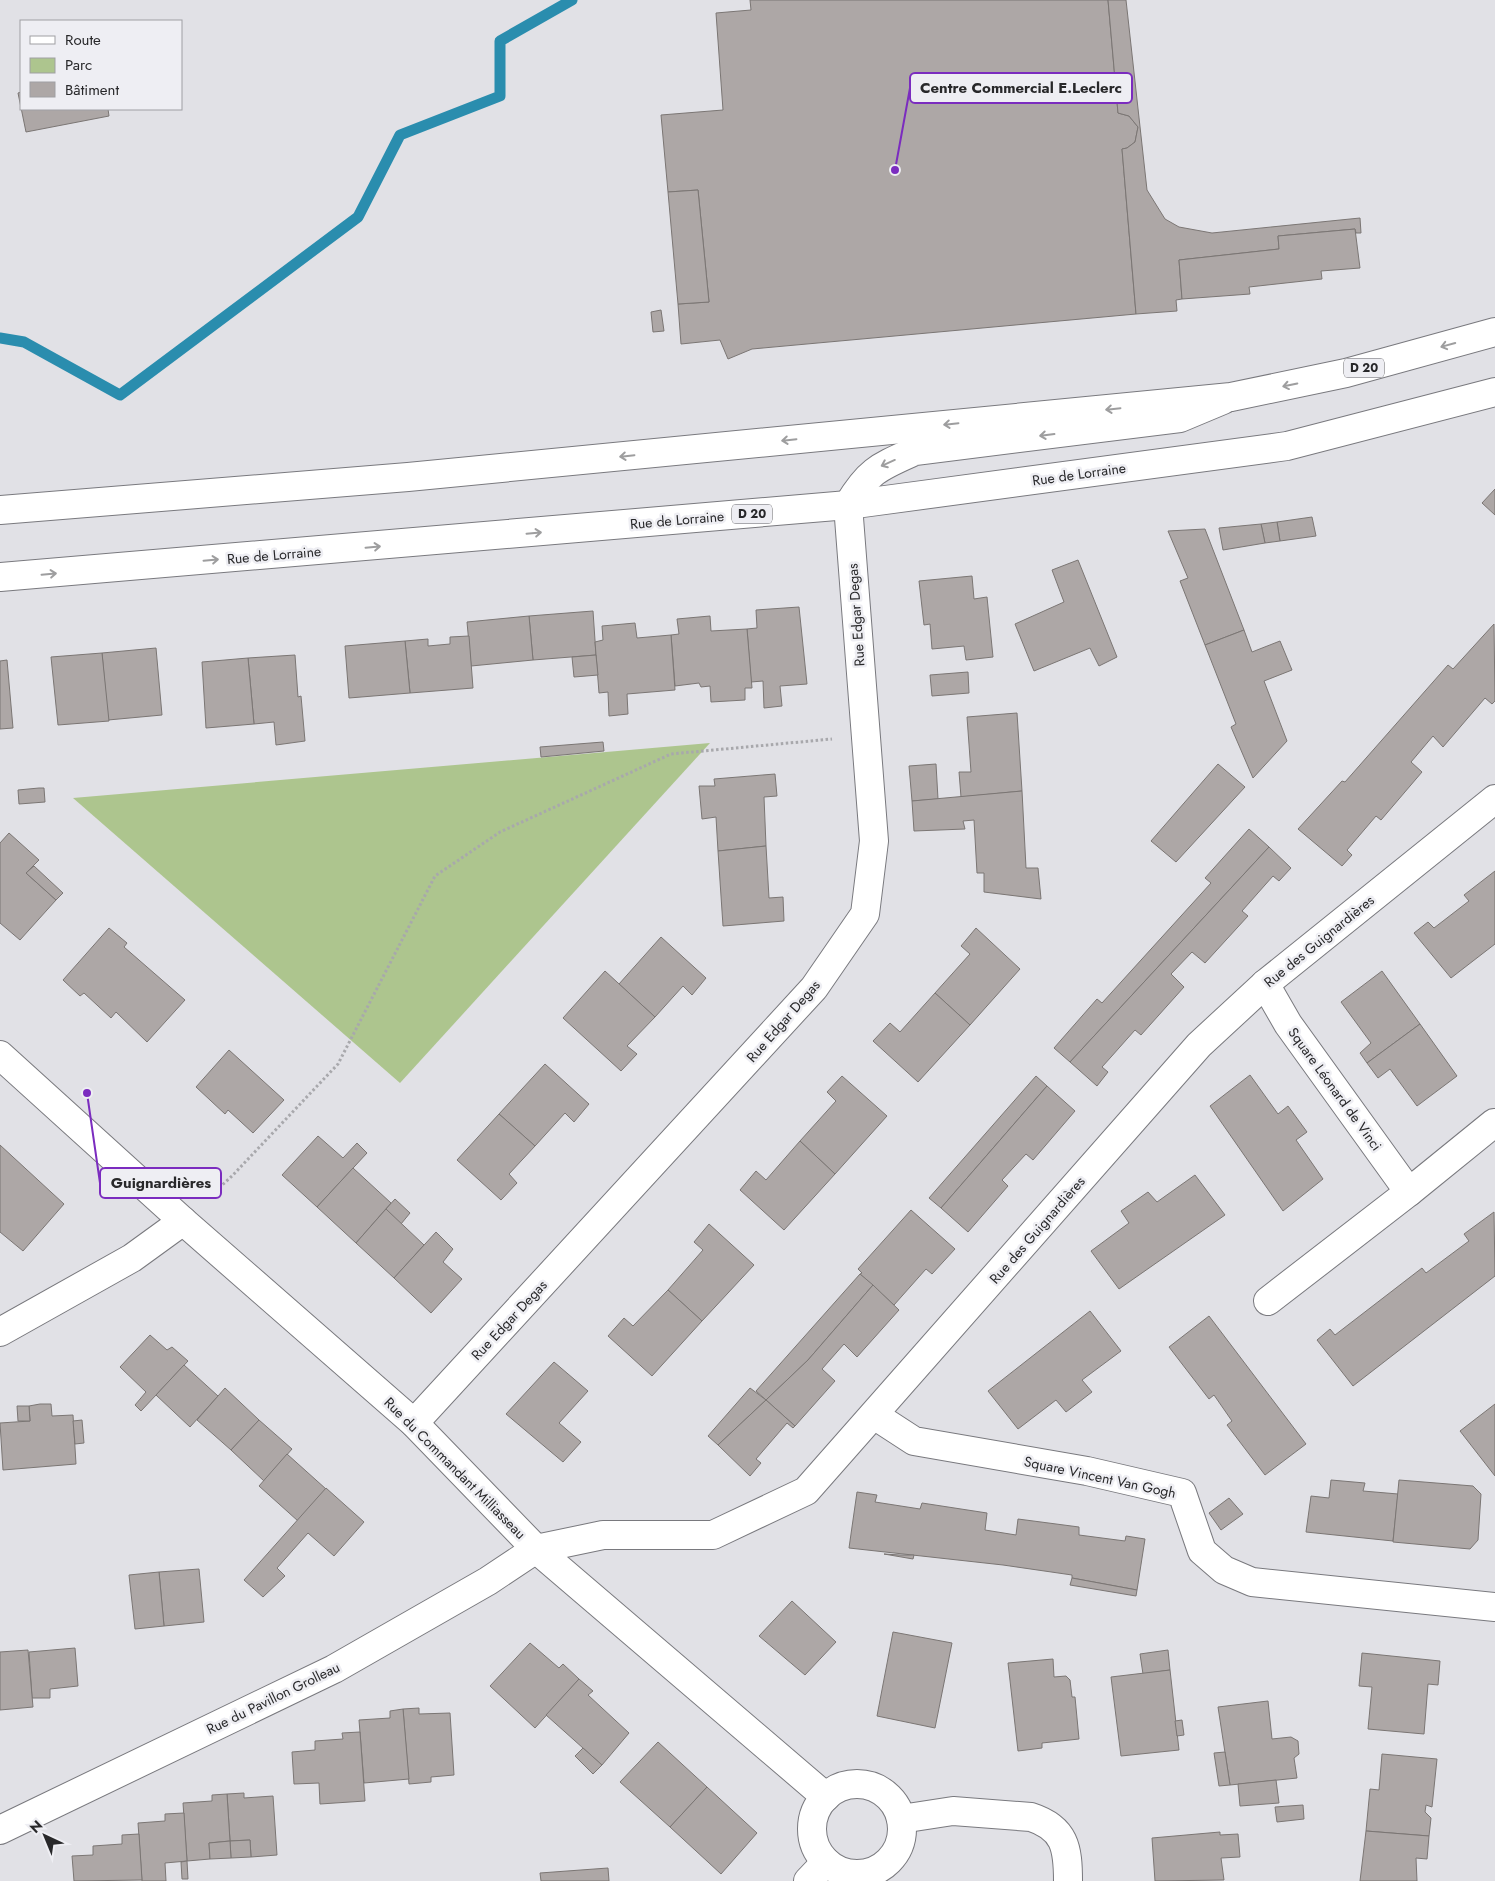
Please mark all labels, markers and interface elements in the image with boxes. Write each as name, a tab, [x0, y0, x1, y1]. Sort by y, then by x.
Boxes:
legend	[20, 20, 182, 110]
text: Route	[65, 29, 101, 51]
text: Parc	[65, 54, 92, 76]
callout: Centre Commercial E.Leclerc	[910, 73, 1132, 103]
text: Centre Commercial E.Leclerc	[920, 77, 1122, 99]
text: Bâtiment	[65, 79, 119, 101]
one-way arrow	[1440, 341, 1456, 350]
road number: D 20	[1344, 358, 1384, 378]
one-way arrow	[1283, 380, 1299, 390]
one-way arrow	[1105, 404, 1121, 413]
one-way arrow	[943, 419, 959, 429]
one-way arrow	[1040, 430, 1056, 440]
one-way arrow	[782, 435, 798, 445]
one-way arrow	[620, 451, 636, 461]
one-way arrow	[881, 458, 896, 468]
street label: Rue de Lorraine	[1031, 458, 1127, 490]
road number: D 20	[732, 504, 772, 524]
street label: Rue de Lorraine	[629, 506, 725, 534]
one-way arrow	[526, 528, 542, 538]
street label: Rue de Lorraine	[226, 541, 322, 569]
one-way arrow	[364, 542, 380, 552]
one-way arrow	[202, 556, 218, 565]
street label: Rue Edgar Degas	[842, 563, 870, 667]
one-way arrow	[40, 569, 56, 578]
street label: Rue des Guignardières	[1260, 890, 1379, 992]
street label: Rue Edgar Degas	[742, 975, 825, 1066]
street label: Square Léonard de Vinci	[1283, 1023, 1387, 1155]
callout: Guignardières	[100, 1168, 221, 1198]
text: Guignardières	[111, 1172, 211, 1194]
street label: Rue des Guignardières	[985, 1172, 1090, 1288]
street label: Rue Edgar Degas	[467, 1275, 552, 1365]
street label: Rue du Commandant Milliasseau	[380, 1393, 530, 1543]
street label: Square Vincent Van Gogh	[1022, 1451, 1178, 1503]
street label: Rue du Pavillon Grolleau	[203, 1657, 343, 1739]
north arrow	[20, 1811, 70, 1861]
text: N	[25, 1816, 47, 1838]

